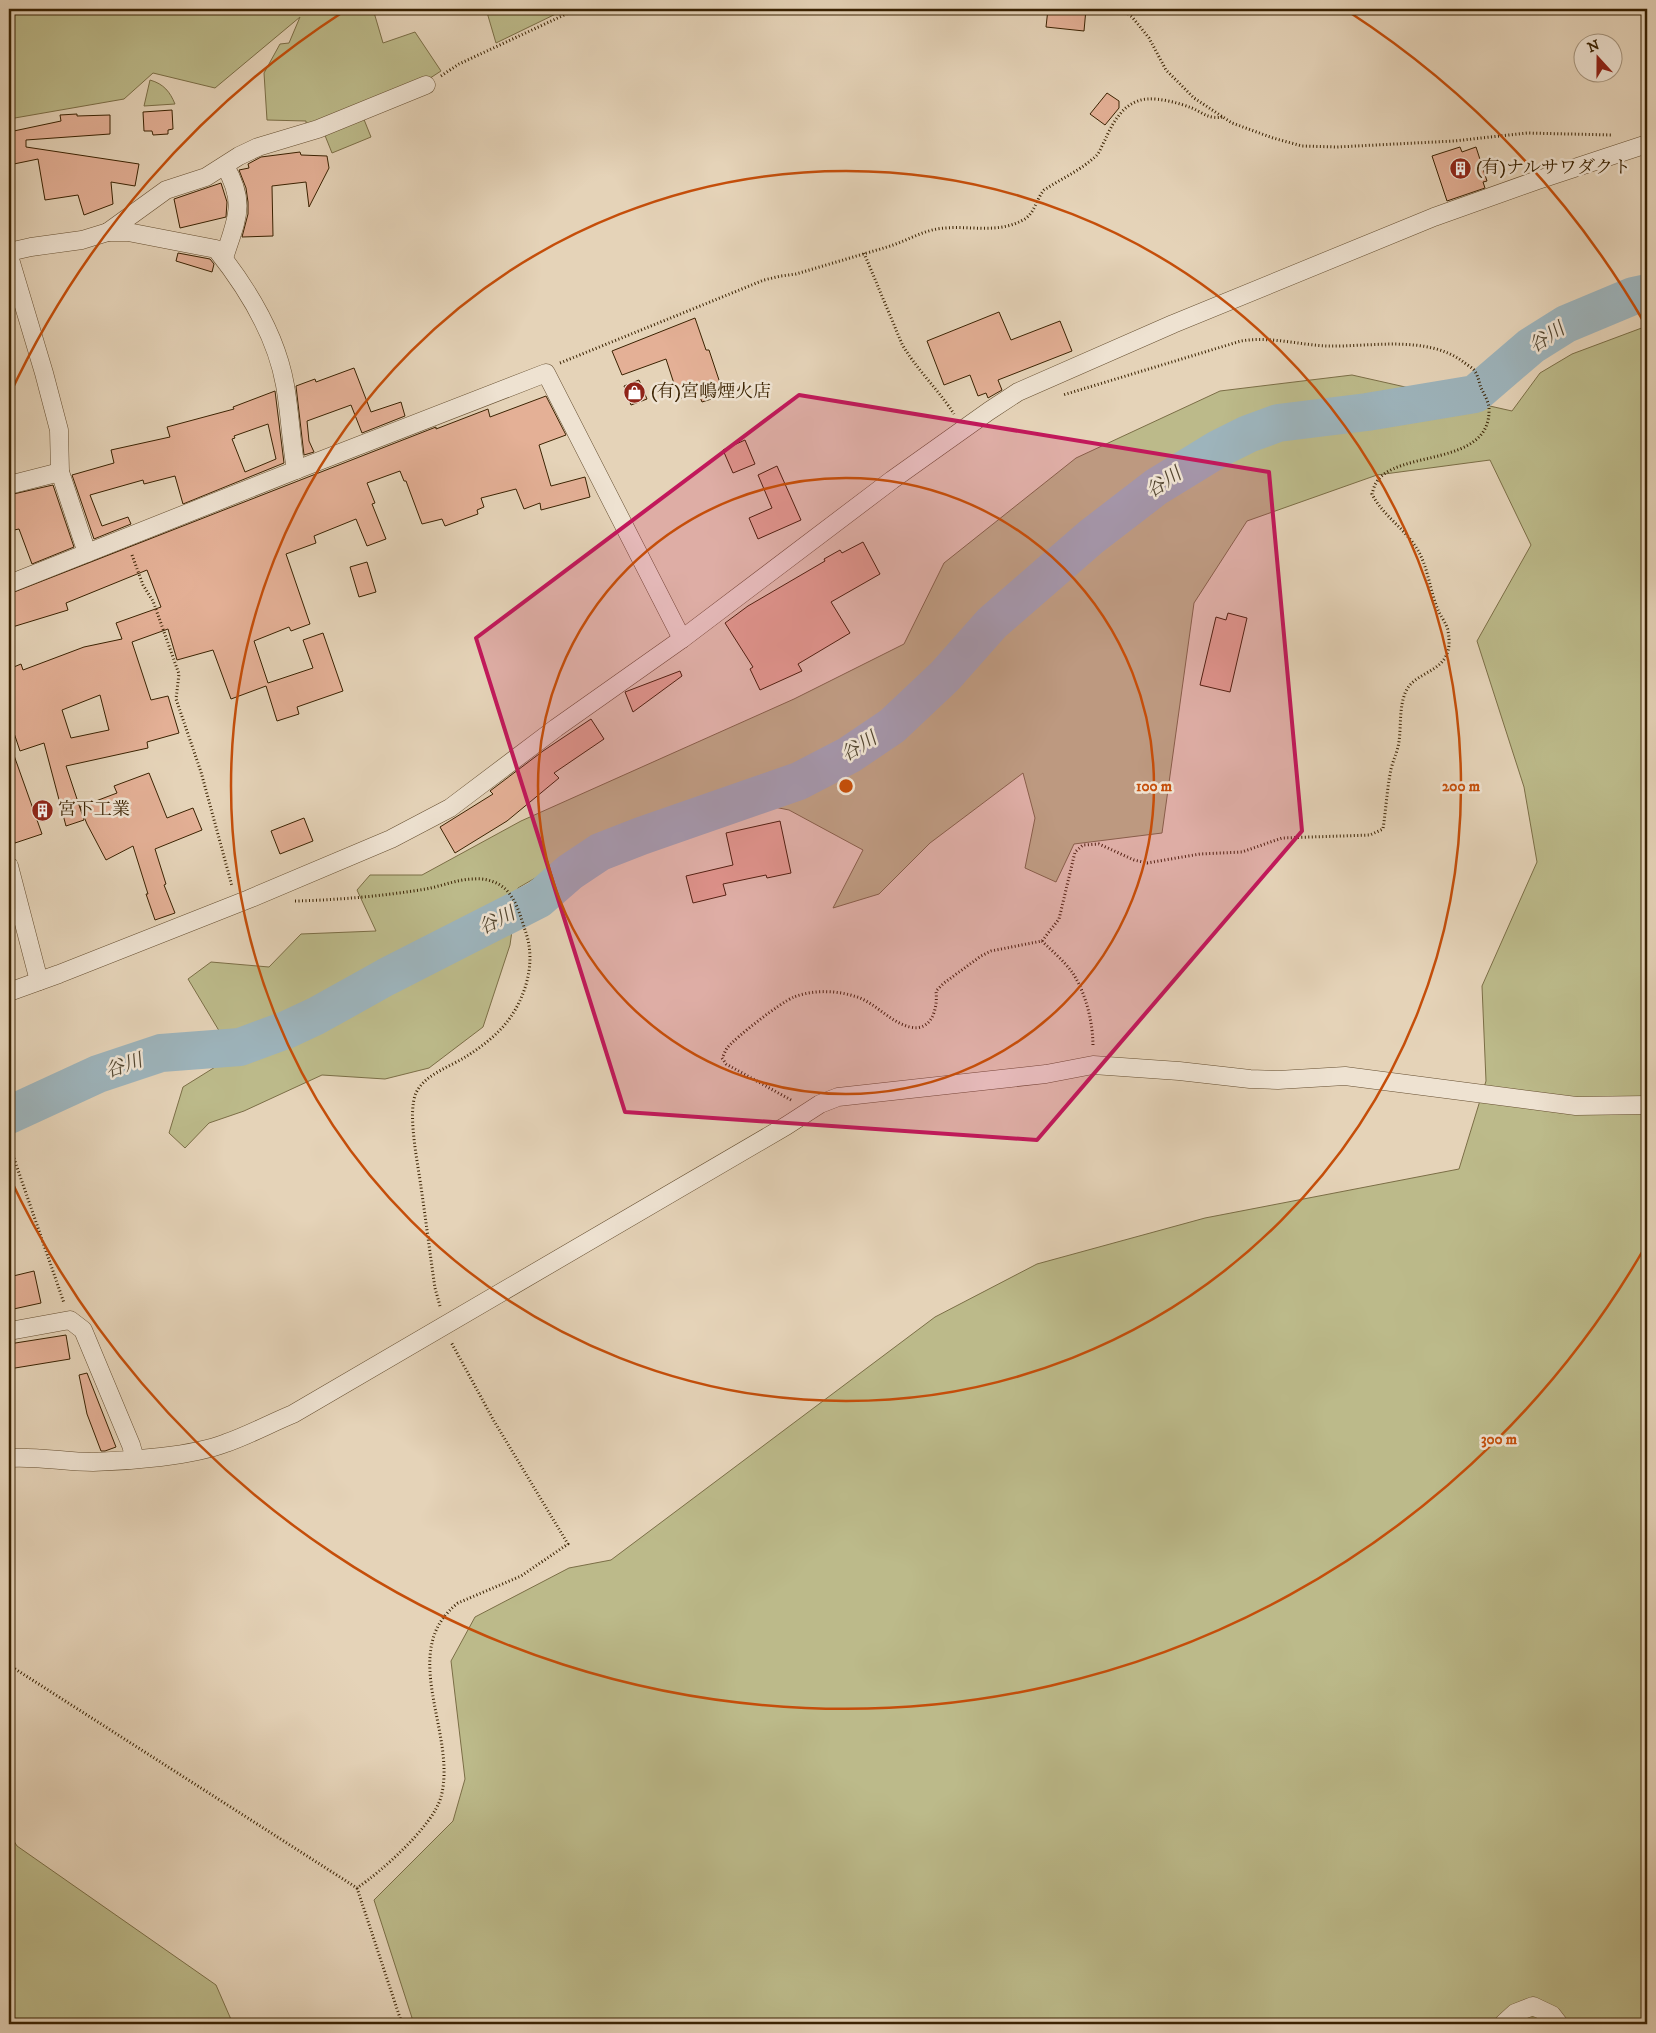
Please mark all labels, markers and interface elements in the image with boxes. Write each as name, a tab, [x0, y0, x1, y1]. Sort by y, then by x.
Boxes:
north arrow	[1574, 32, 1624, 82]
text: N	[1585, 36, 1603, 57]
building icon: (有)ナルサワダクト	[1448, 156, 1472, 180]
place label: (有)ナルサワダクト	[1476, 157, 1631, 179]
water label: 谷川	[1525, 317, 1571, 358]
shop icon: (有)宮嶋煙火店	[623, 380, 647, 404]
place label: (有)宮嶋煙火店	[651, 381, 771, 403]
water label: 谷川	[1142, 462, 1188, 503]
water label: 谷川	[837, 726, 883, 767]
centre of rings	[837, 777, 855, 795]
text: 100 m	[1136, 777, 1173, 796]
text: 200 m	[1442, 777, 1481, 796]
building icon: 宮下工業	[30, 798, 54, 822]
place label: 宮下工業	[58, 799, 130, 821]
water label: 谷川	[475, 901, 521, 940]
water label: 谷川	[102, 1048, 148, 1083]
text: 300 m	[1481, 1430, 1518, 1449]

